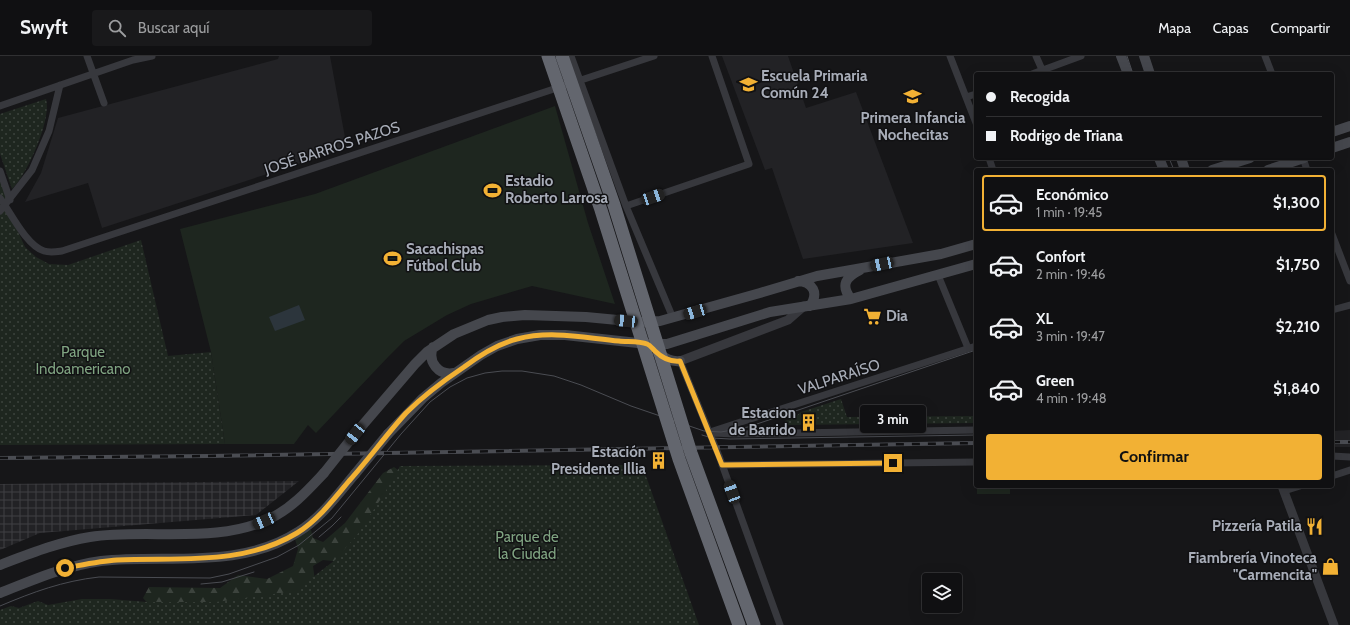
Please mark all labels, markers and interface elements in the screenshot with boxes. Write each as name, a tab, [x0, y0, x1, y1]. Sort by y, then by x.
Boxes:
search box	[92, 10, 372, 46]
text: Swyft	[20, 16, 68, 39]
icon: search	[106, 17, 128, 39]
text: Buscar aquí	[138, 19, 210, 37]
text: Mapa	[1158, 19, 1191, 37]
text: Capas	[1213, 19, 1249, 37]
text: Compartir	[1271, 19, 1330, 37]
place label: Escuela Primaria Común 24	[761, 67, 868, 102]
school or university icon: Escuela Primaria Común 24	[738, 75, 758, 95]
school or university icon: Primera Infancia Nochecitas	[903, 87, 923, 107]
text: Recogida	[1010, 88, 1070, 106]
place label: Primera Infancia Nochecitas	[861, 109, 966, 144]
street label: JOSÉ BARROS PAZOS	[261, 117, 402, 179]
text: Rodrigo de Triana	[1010, 127, 1123, 145]
place label: Estadio Roberto Larrosa	[505, 172, 609, 207]
sports icon: Estadio Roberto Larrosa	[482, 180, 502, 200]
icon: car	[988, 185, 1024, 221]
text: Económico	[1036, 186, 1108, 204]
car	[640, 187, 666, 207]
text: $1,300	[1273, 194, 1320, 212]
text: 1 min · 19:45	[1036, 204, 1102, 220]
place label: Sacachispas Fútbol Club	[406, 240, 484, 275]
icon: car	[988, 247, 1024, 283]
sports icon: Sacachispas Fútbol Club	[383, 248, 403, 268]
text: Confort	[1036, 248, 1085, 266]
car	[869, 256, 895, 272]
text: $1,750	[1276, 256, 1320, 274]
text: 2 min · 19:46	[1036, 266, 1105, 282]
car	[682, 303, 708, 321]
supermarket icon: Dia	[863, 306, 883, 326]
place label: Dia	[886, 307, 908, 325]
icon: car	[988, 309, 1024, 345]
text: XL	[1036, 310, 1053, 328]
car	[614, 314, 638, 328]
text: $2,210	[1276, 318, 1320, 336]
text: 3 min · 19:47	[1036, 328, 1105, 344]
park label: Parque Indoamericano	[35, 343, 131, 378]
street label: VALPARAÍSO	[796, 354, 882, 399]
icon: car	[988, 371, 1024, 407]
text: Green	[1036, 372, 1074, 390]
text: $1,840	[1273, 380, 1320, 398]
text: 4 min · 19:48	[1036, 390, 1107, 406]
place label: Estacion de Barrido	[729, 404, 796, 439]
callout: 3 min	[860, 405, 926, 433]
text: 3 min	[877, 411, 909, 427]
building icon: Estacion de Barrido	[799, 412, 819, 432]
car	[343, 421, 367, 447]
button: Confirmar	[986, 434, 1322, 480]
place label: Estación Presidente Illia	[551, 443, 647, 478]
building icon: Estación Presidente Illia	[649, 451, 669, 471]
route end	[884, 454, 902, 472]
car	[722, 479, 742, 505]
car	[251, 511, 277, 531]
restaurant icon: Pizzería Patila	[1305, 516, 1325, 536]
place label: Pizzería Patila	[1212, 517, 1303, 535]
park label: Parque de la Ciudad	[495, 528, 559, 563]
place label: Fiambrería Vinoteca "Carmencita"	[1188, 549, 1318, 584]
shop icon: Fiambrería Vinoteca "Carmencita"	[1320, 557, 1340, 577]
route start	[56, 559, 74, 577]
map controls	[922, 573, 962, 613]
button: layers	[922, 573, 962, 613]

